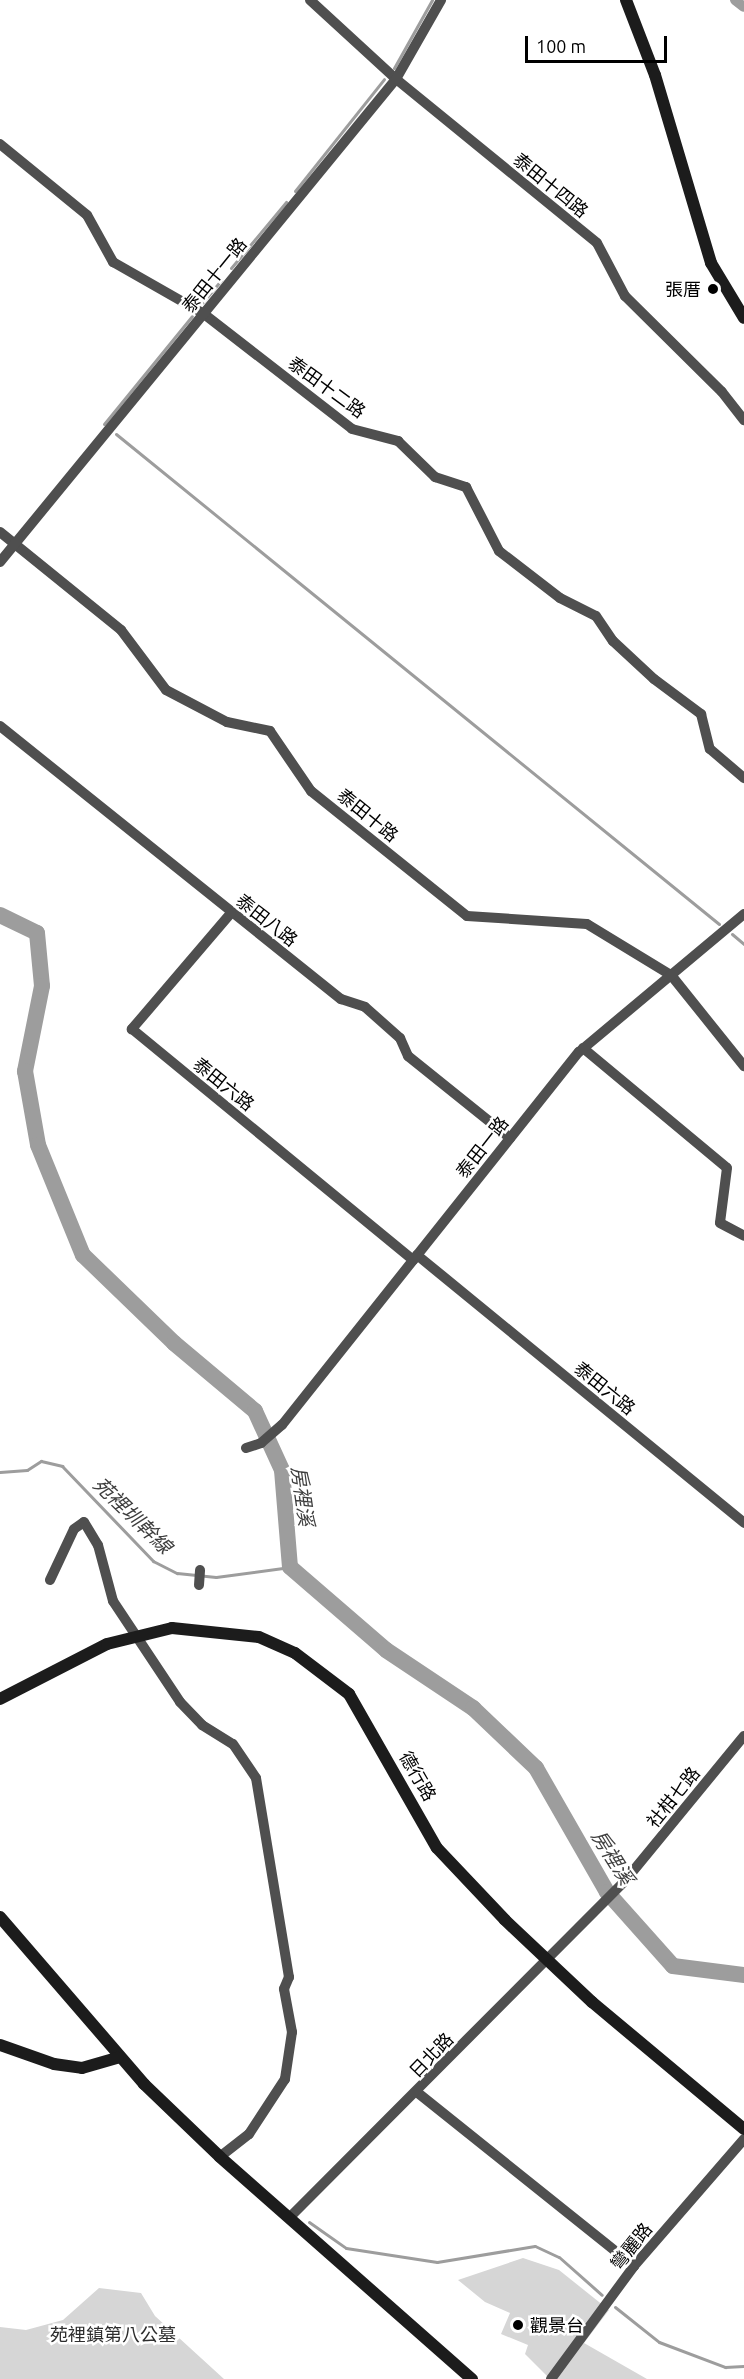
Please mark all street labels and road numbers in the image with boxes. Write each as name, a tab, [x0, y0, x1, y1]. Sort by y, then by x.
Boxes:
street label: 泰田十四路	[509, 148, 593, 222]
street label: 泰田十一路	[177, 233, 251, 317]
street label: 泰田十二路	[284, 352, 370, 422]
street label: 泰田十路	[333, 784, 403, 846]
street label: 泰田八路	[232, 889, 302, 951]
street label: 泰田六路	[189, 1053, 259, 1115]
street label: 泰田一路	[451, 1112, 513, 1182]
street label: 泰田六路	[570, 1357, 640, 1419]
street label: 德行路	[395, 1747, 441, 1805]
street label: 社柑七路	[642, 1762, 704, 1832]
street label: 日北路	[404, 2028, 458, 2082]
street label: 彎麗路	[606, 2218, 656, 2274]

